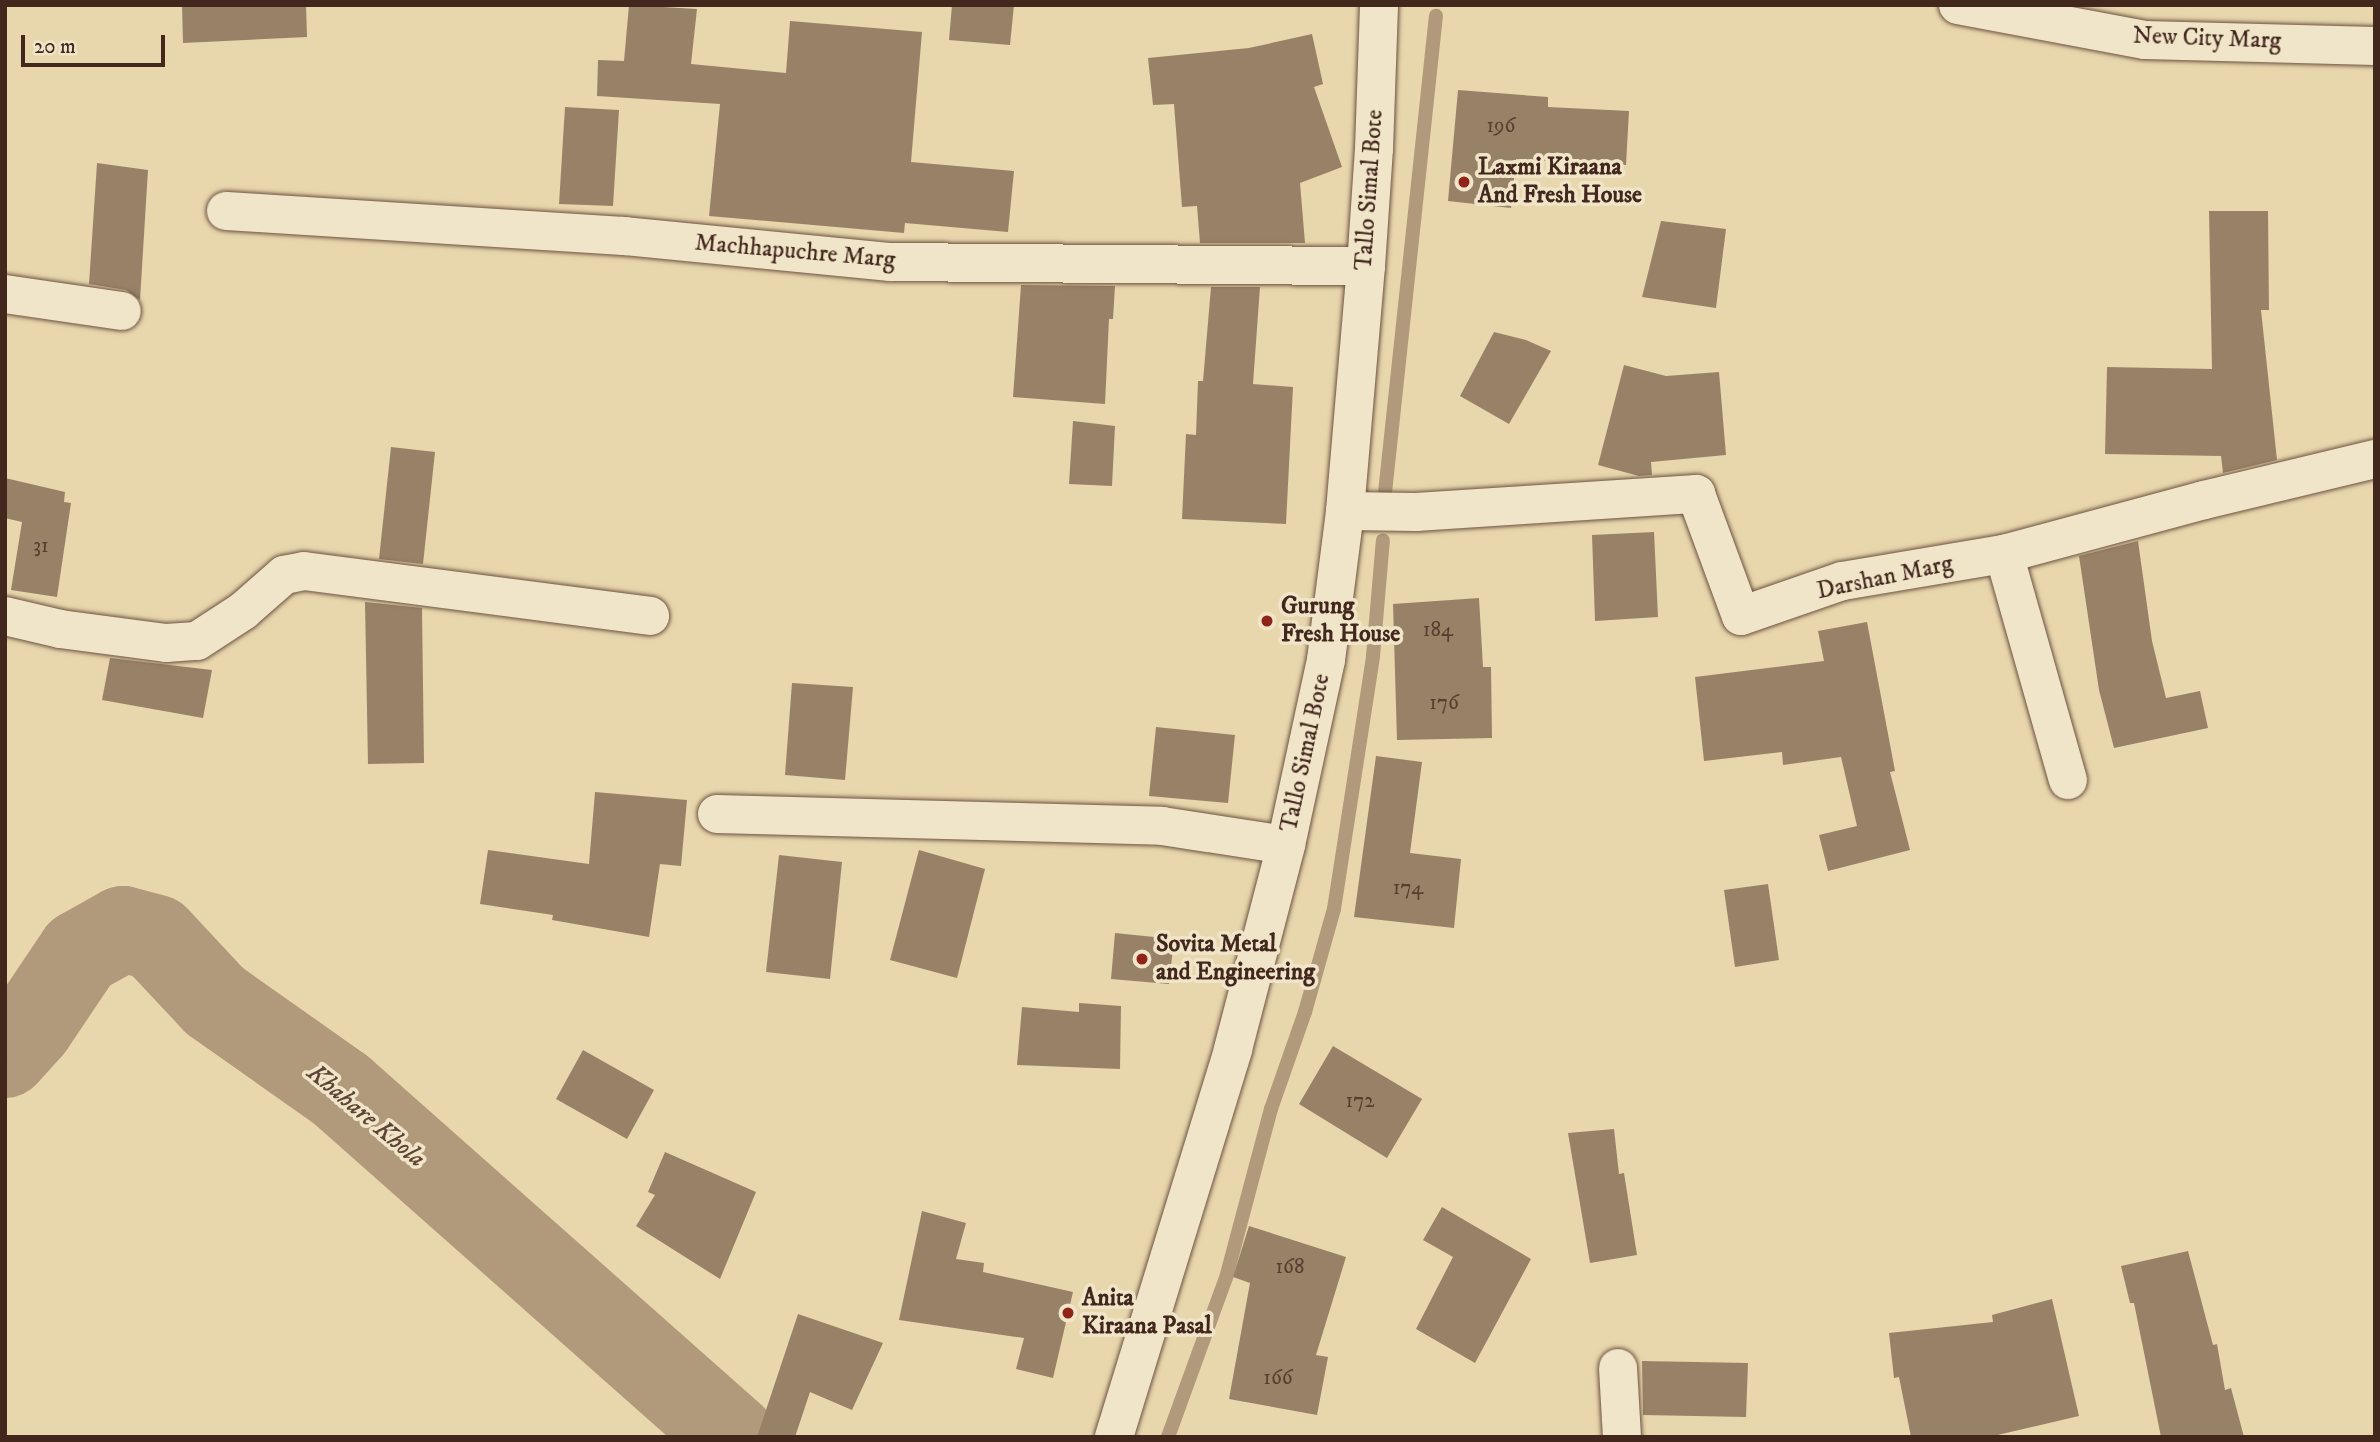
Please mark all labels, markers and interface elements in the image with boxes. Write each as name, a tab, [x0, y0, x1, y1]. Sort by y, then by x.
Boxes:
scale bar	[24, 21, 168, 65]
street label: New City Marg	[2132, 22, 2282, 56]
text: 20 m	[34, 34, 76, 60]
street label: Tallo Simal Bote	[1350, 109, 1390, 271]
house number: 196	[1486, 113, 1516, 139]
place label: Laxmi Kiraana And Fresh House	[1478, 154, 1642, 210]
marker: Laxmi Kiraana And Fresh House	[1456, 174, 1472, 190]
street label: Machhapuchre Marg	[694, 229, 896, 275]
house number: 31	[33, 533, 49, 559]
street label: Darshan Marg	[1814, 550, 1956, 606]
place label: Gurung Fresh House	[1281, 593, 1400, 649]
marker: Gurung Fresh House	[1259, 613, 1275, 629]
house number: 184	[1423, 617, 1453, 643]
street label: Tallo Simal Bote	[1275, 671, 1337, 835]
house number: 176	[1429, 690, 1459, 716]
house number: 174	[1393, 875, 1423, 901]
place label: Sovita Metal and Engineering	[1156, 931, 1315, 987]
marker: Sovita Metal and Engineering	[1134, 951, 1150, 967]
water label: Khahare Khola	[300, 1057, 432, 1175]
house number: 172	[1345, 1088, 1375, 1114]
house number: 168	[1275, 1254, 1305, 1280]
place label: Anita Kiraana Pasal	[1082, 1285, 1212, 1341]
marker: Anita Kiraana Pasal	[1060, 1305, 1076, 1321]
house number: 166	[1263, 1365, 1293, 1391]

